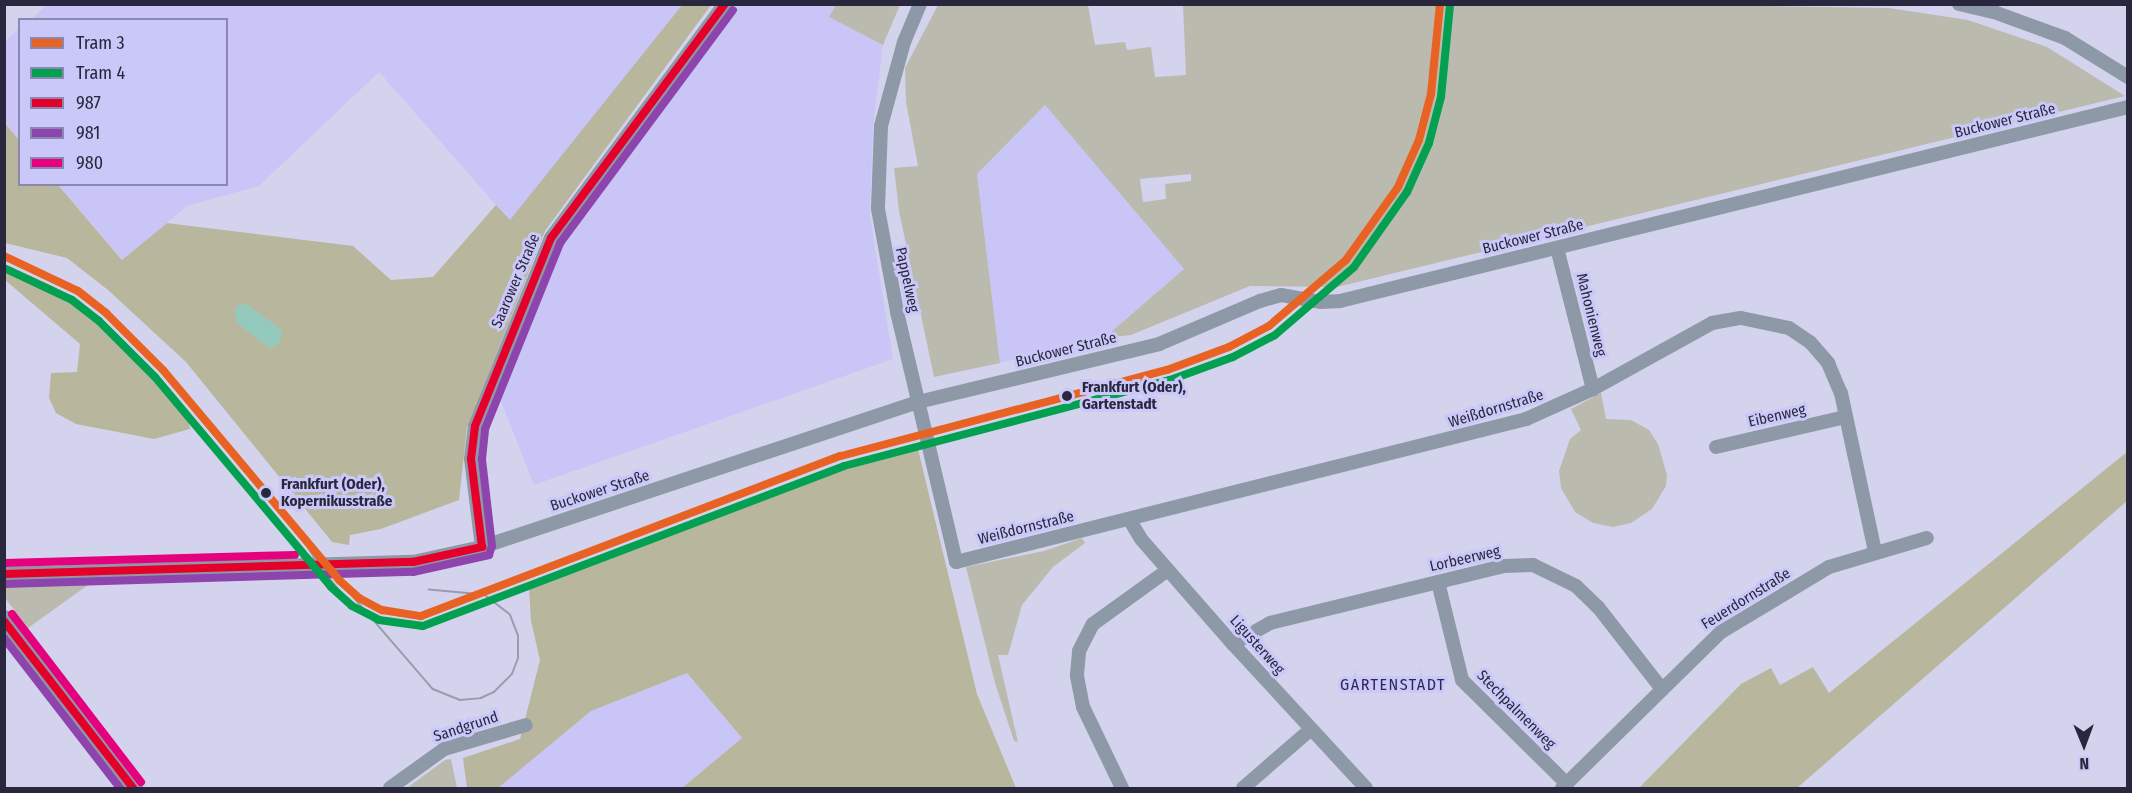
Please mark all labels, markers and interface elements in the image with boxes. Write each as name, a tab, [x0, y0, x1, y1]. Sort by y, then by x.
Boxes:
legend	[18, 18, 228, 186]
text: Tram 3	[76, 32, 125, 54]
text: Tram 4	[76, 62, 125, 84]
text: 987	[76, 92, 101, 114]
street label: Buckower Straße	[1953, 100, 2057, 142]
text: 981	[76, 122, 100, 144]
text: 980	[76, 152, 103, 174]
street label: Buckower Straße	[1481, 216, 1585, 258]
street label: Saarower Straße	[488, 231, 544, 331]
street label: Pappelweg	[891, 246, 923, 314]
street label: Mahonienweg	[1572, 272, 1610, 358]
street label: Buckower Straße	[1014, 329, 1118, 371]
place label: Frankfurt (Oder), Gartenstadt	[1082, 378, 1186, 413]
marker: Frankfurt (Oder), Gartenstadt	[1057, 386, 1077, 406]
street label: Weißdornstraße	[1446, 386, 1546, 432]
street label: Eibenweg	[1747, 401, 1807, 431]
street label: Buckower Straße	[548, 467, 652, 515]
place label: Frankfurt (Oder), Kopernikusstraße	[281, 475, 392, 510]
marker: Frankfurt (Oder), Kopernikusstraße	[256, 483, 276, 503]
street label: Weißdornstraße	[976, 507, 1076, 549]
street label: Lorbeerweg	[1428, 542, 1502, 576]
street label: Feuerdornstraße	[1698, 564, 1794, 634]
street label: Ligusterweg	[1226, 612, 1288, 678]
street label: Stechpalmenweg	[1473, 667, 1559, 753]
district label: GARTENSTADT	[1340, 675, 1446, 695]
street label: Sandgrund	[431, 708, 501, 746]
north arrow	[2054, 715, 2114, 775]
text: N	[2079, 754, 2089, 773]

